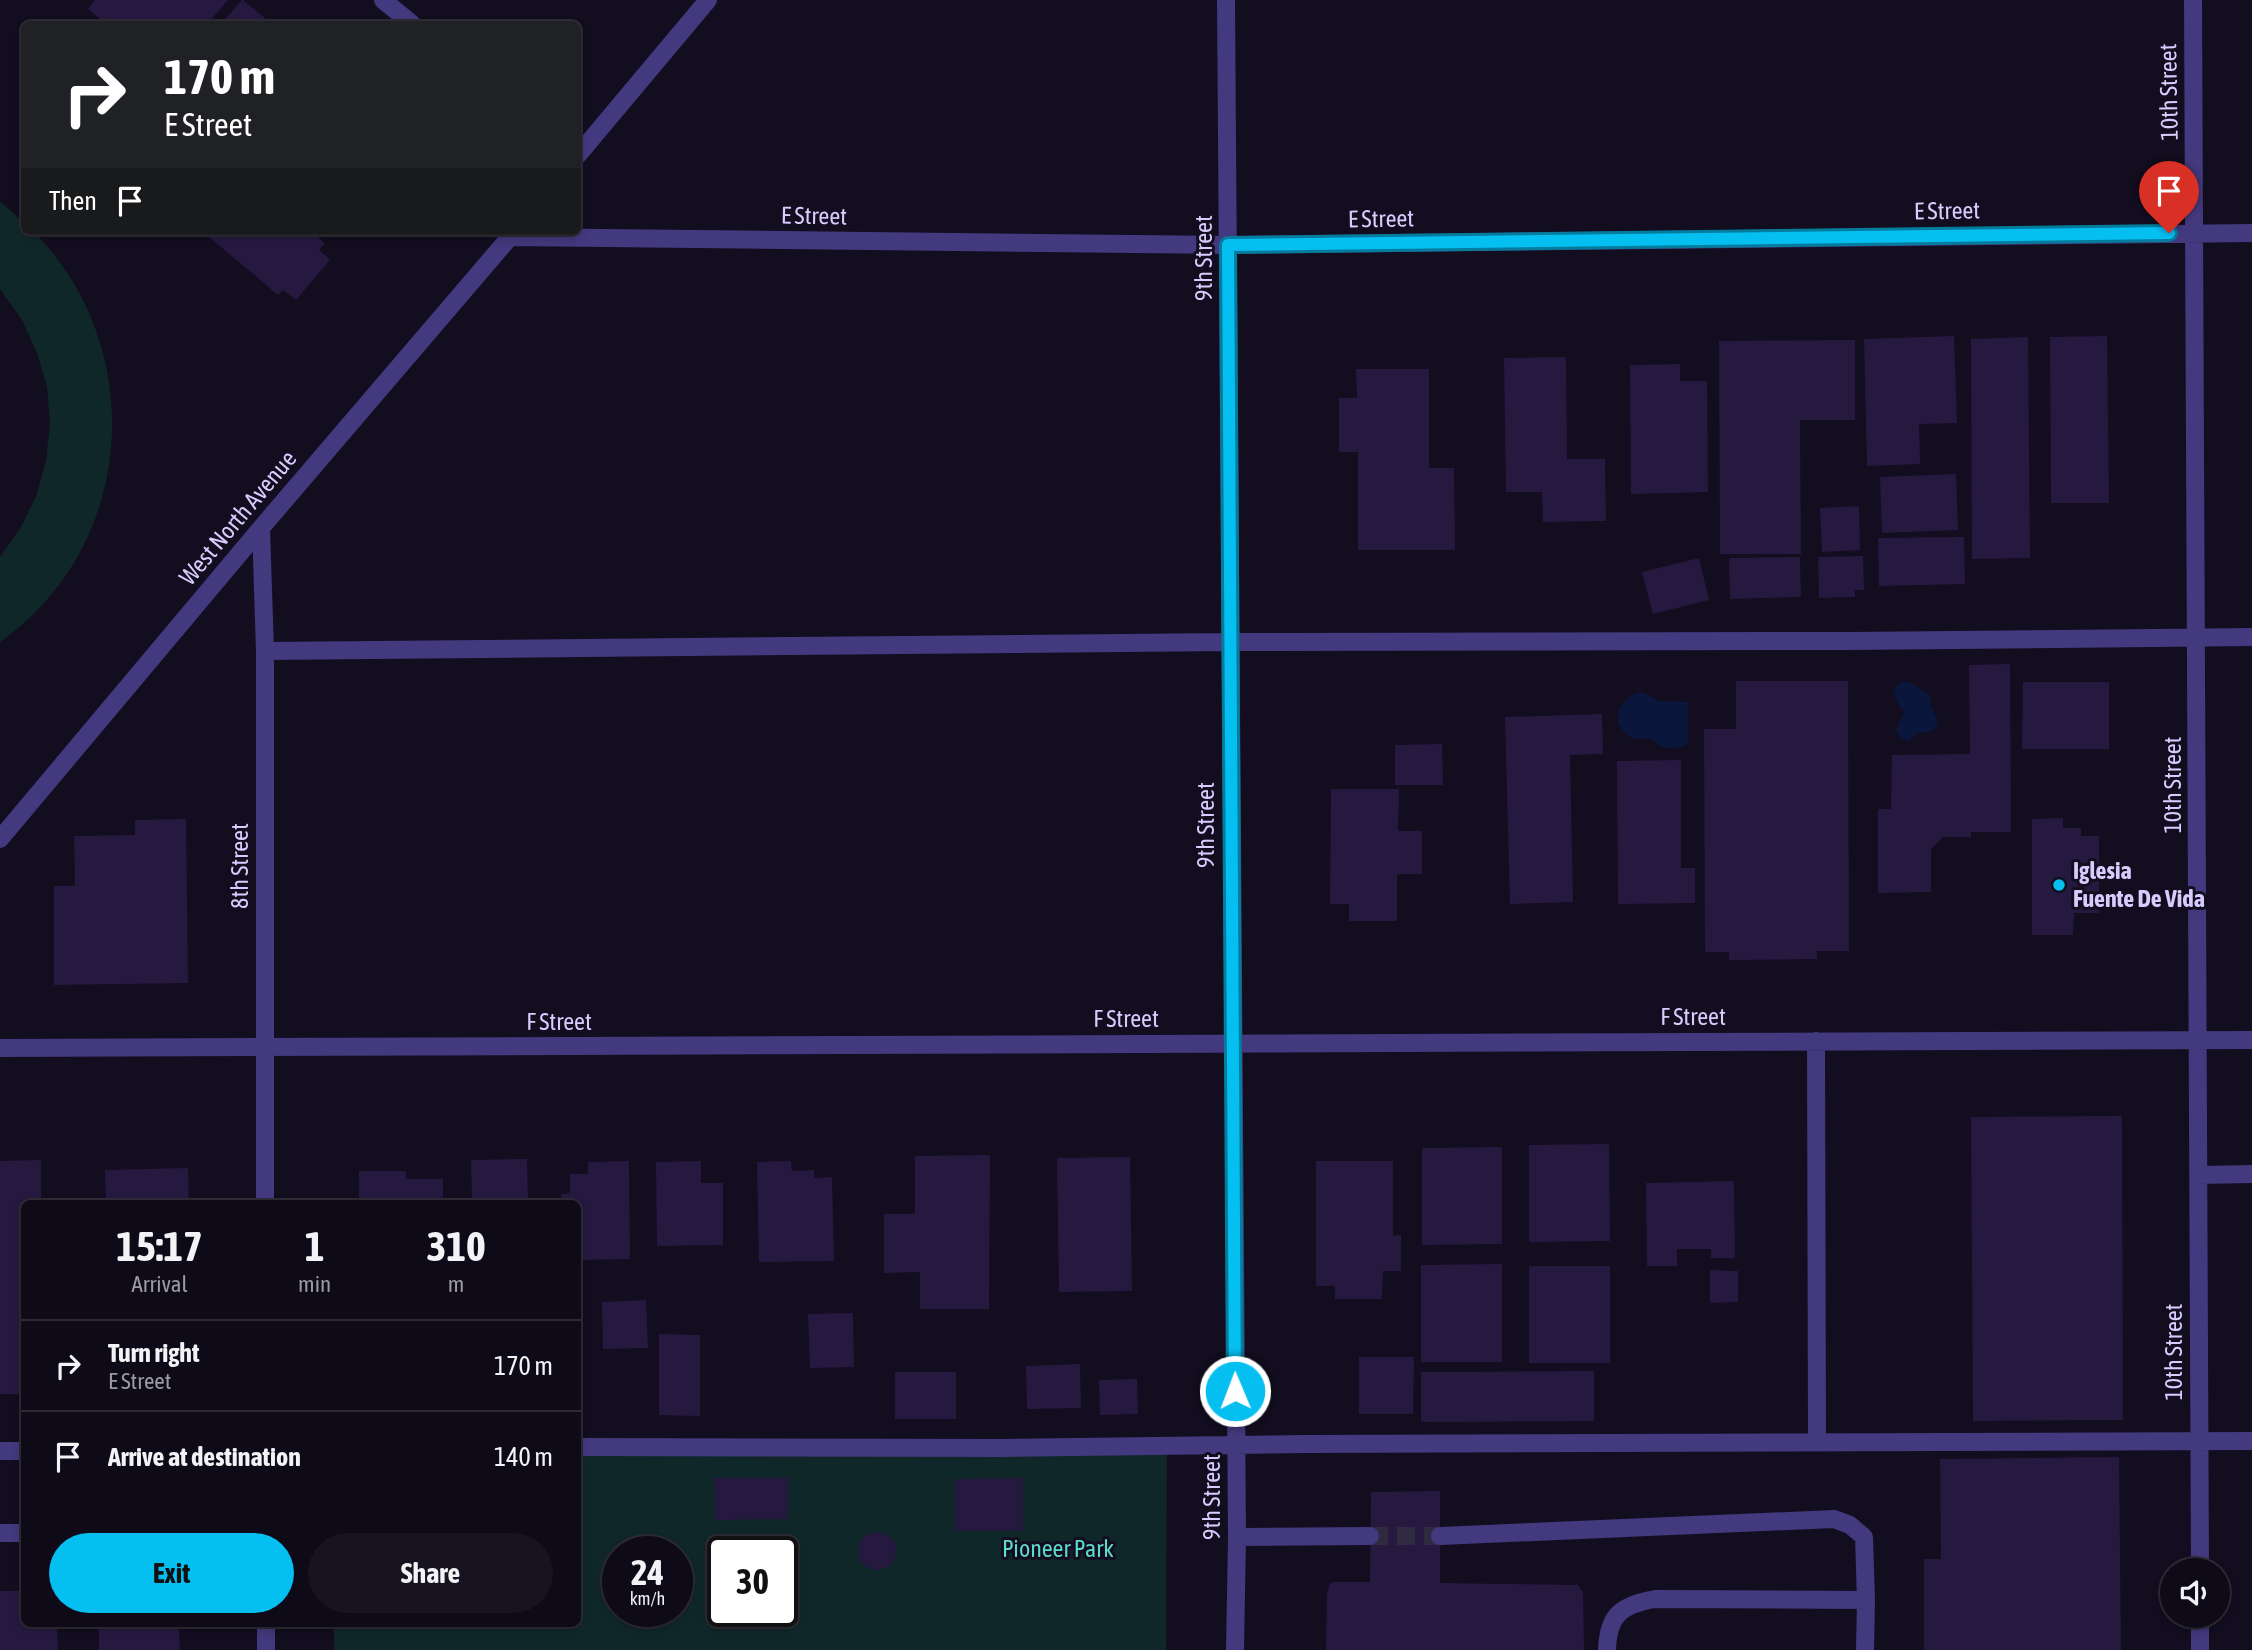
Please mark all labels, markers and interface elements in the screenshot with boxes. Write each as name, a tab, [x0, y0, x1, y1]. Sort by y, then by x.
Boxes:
street label: 10th Street	[2154, 43, 2183, 141]
text: 170 m	[164, 48, 275, 104]
icon: right	[49, 49, 140, 140]
text: E Street	[164, 106, 252, 143]
pin	[2139, 161, 2199, 233]
icon: arrive	[2150, 172, 2188, 210]
icon: arrive	[111, 182, 149, 220]
text: Then	[49, 186, 97, 216]
street label: E Street	[1914, 196, 1980, 225]
street label: E Street	[781, 201, 847, 230]
street label: E Street	[1348, 204, 1414, 233]
street label: 9th Street	[1190, 215, 1217, 301]
street label: West North Avenue	[174, 445, 302, 590]
street label: 10th Street	[2159, 736, 2186, 834]
street label: 9th Street	[1192, 782, 1219, 868]
street label: 8th Street	[226, 823, 253, 909]
place label: Iglesia Fuente De Vida	[2073, 857, 2205, 912]
marker: Iglesia Fuente De Vida	[2051, 877, 2067, 893]
street label: F Street	[1660, 1003, 1726, 1030]
street label: F Street	[1093, 1005, 1159, 1032]
street label: F Street	[526, 1008, 592, 1035]
text: 15:17	[116, 1222, 203, 1270]
text: 1	[305, 1222, 324, 1270]
text: 310	[426, 1222, 486, 1270]
text: Arrival	[131, 1271, 188, 1297]
text: min	[298, 1271, 331, 1297]
text: m	[448, 1271, 464, 1297]
street label: 10th Street	[2160, 1303, 2187, 1401]
text: Turn right	[108, 1338, 199, 1368]
icon: right	[49, 1347, 87, 1385]
text: 170 m	[494, 1351, 553, 1381]
position arrow	[1198, 1354, 1272, 1428]
text: E Street	[108, 1368, 171, 1394]
icon: arrive	[49, 1438, 87, 1476]
text: Arrive at destination	[108, 1442, 301, 1472]
text: 140 m	[494, 1442, 553, 1472]
street label: 9th Street	[1198, 1454, 1225, 1540]
button: Exit	[49, 1533, 294, 1613]
button: Share	[308, 1533, 553, 1613]
park label: Pioneer Park	[1002, 1535, 1114, 1562]
speed limit sign: 30	[707, 1536, 798, 1627]
text: 24	[631, 1552, 664, 1592]
map controls	[2160, 1558, 2230, 1628]
button: sound	[2160, 1558, 2230, 1628]
text: km/h	[630, 1588, 665, 1609]

